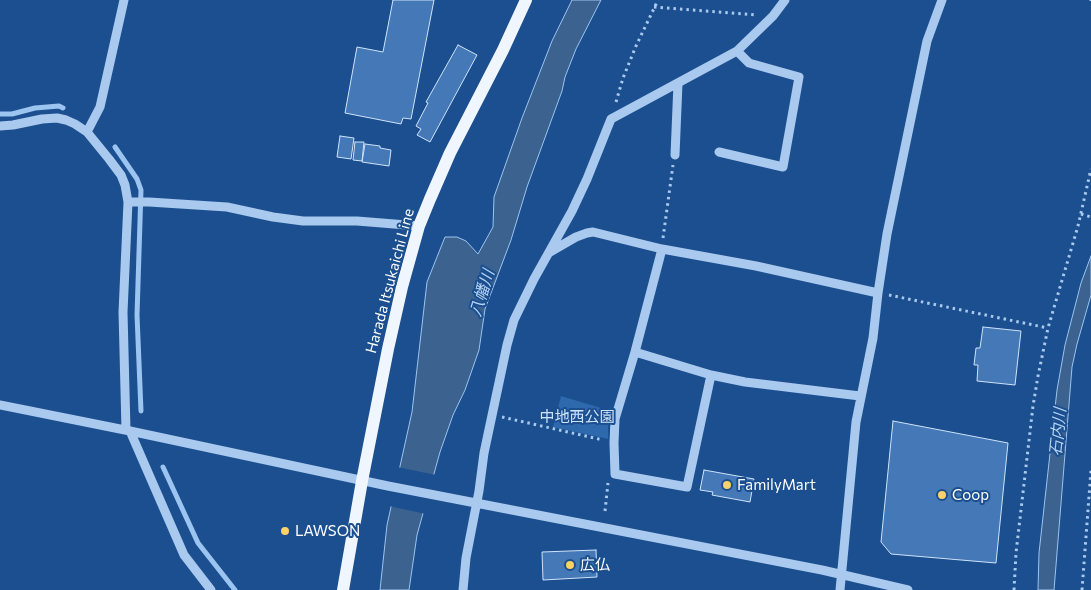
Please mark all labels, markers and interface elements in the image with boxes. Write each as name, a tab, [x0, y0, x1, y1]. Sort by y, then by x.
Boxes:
street label: Harada Itsukaichi Line	[362, 207, 418, 355]
water label: 八幡川	[466, 267, 498, 319]
water label: 石内川	[1046, 407, 1070, 457]
park label: 中地西公園	[540, 408, 614, 426]
place label: FamilyMart	[737, 476, 816, 494]
marker: FamilyMart	[721, 479, 733, 491]
place label: Coop	[952, 486, 989, 504]
marker: Coop	[936, 489, 948, 501]
place label: LAWSON	[295, 522, 360, 540]
marker: LAWSON	[279, 525, 291, 537]
place label: 広仏	[580, 556, 610, 574]
marker: 広仏	[564, 559, 576, 571]

